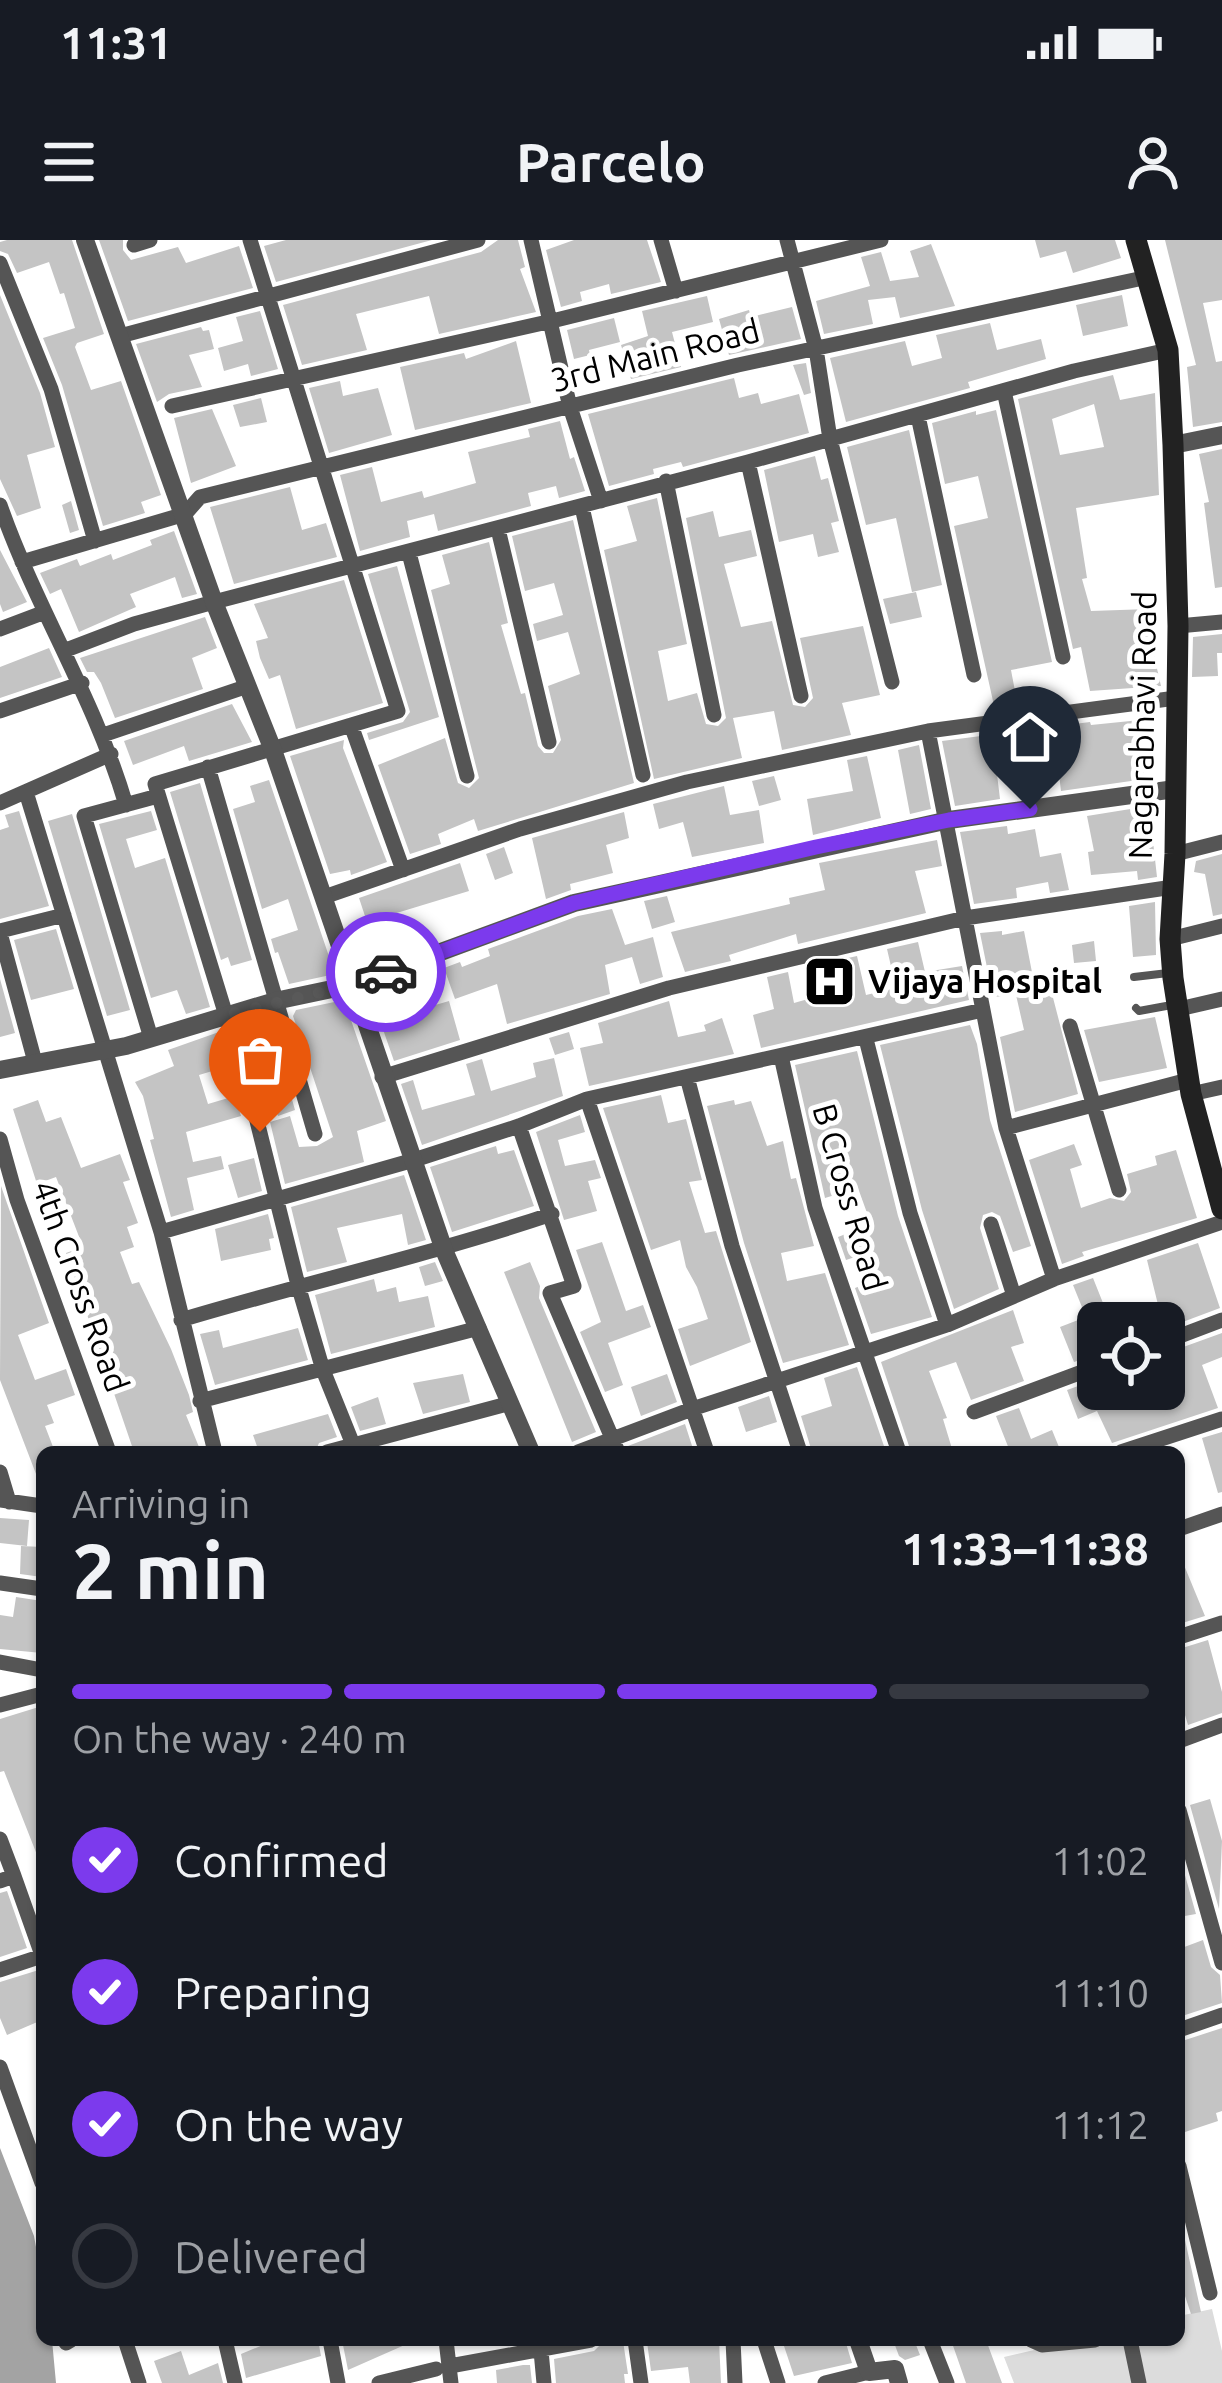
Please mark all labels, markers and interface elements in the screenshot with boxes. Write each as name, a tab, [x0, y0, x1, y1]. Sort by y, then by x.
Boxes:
text: 11:31	[60, 17, 173, 68]
icon: menu	[36, 129, 102, 195]
icon: person	[1120, 129, 1186, 195]
text: Parcelo	[516, 132, 706, 192]
street label: 3rd Main Road	[547, 311, 763, 398]
street label: Nagarabhavi Road	[1121, 590, 1162, 860]
pin	[979, 686, 1081, 809]
icon: home	[997, 704, 1063, 770]
courier	[326, 912, 446, 1032]
icon: car	[353, 939, 419, 1005]
hospital icon: Vijaya Hospital	[801, 953, 857, 1009]
place label: Vijaya Hospital	[868, 962, 1102, 999]
pin	[209, 1009, 311, 1132]
icon: bag	[227, 1027, 293, 1093]
street label: B Cross Road	[806, 1099, 895, 1295]
street label: 4th Cross Road	[26, 1175, 137, 1397]
map controls	[1077, 1302, 1185, 1410]
button: locate	[1077, 1302, 1185, 1410]
text: Arriving in	[72, 1482, 250, 1525]
text: 11:33–11:38	[901, 1523, 1149, 1574]
text: 2 min	[72, 1526, 269, 1614]
text: On the way · 240 m	[72, 1717, 407, 1760]
icon: check	[72, 1827, 138, 1893]
text: Confirmed	[174, 1835, 389, 1886]
text: 11:02	[1051, 1839, 1149, 1882]
icon: check	[72, 1959, 138, 2025]
text: Preparing	[174, 1967, 372, 2018]
text: 11:10	[1051, 1971, 1149, 2014]
icon: check	[72, 2091, 138, 2157]
text: On the way	[174, 2099, 403, 2150]
text: 11:12	[1051, 2103, 1149, 2146]
text: Delivered	[174, 2231, 368, 2282]

